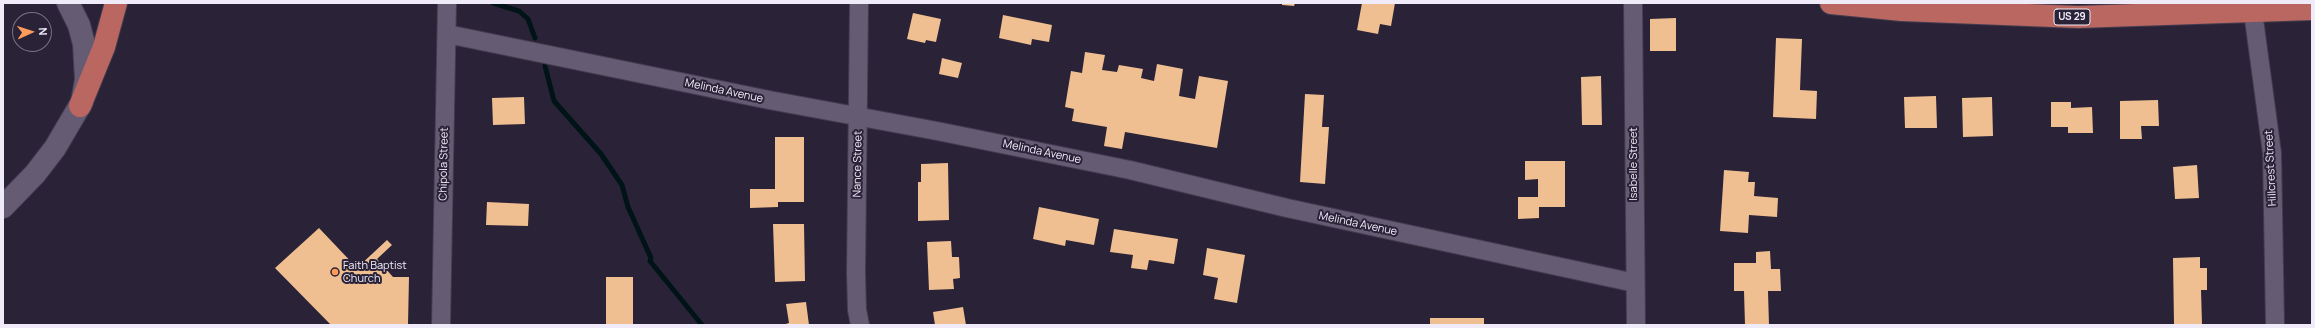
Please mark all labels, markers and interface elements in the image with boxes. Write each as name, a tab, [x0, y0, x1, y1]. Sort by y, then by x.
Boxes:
road number: US 29	[2054, 9, 2090, 25]
north arrow	[12, 12, 52, 52]
text: N	[36, 27, 51, 36]
street label: Melinda Avenue	[684, 76, 764, 106]
street label: Chipola Street	[437, 127, 451, 201]
street label: Isabelle Street	[1627, 127, 1641, 201]
street label: Nance Street	[851, 130, 865, 198]
street label: Hillcrest Street	[2262, 130, 2280, 206]
street label: Melinda Avenue	[1002, 137, 1082, 167]
street label: Melinda Avenue	[1318, 209, 1398, 239]
place label: Faith Baptist Church	[343, 259, 407, 285]
marker: Faith Baptist Church	[330, 267, 340, 277]

